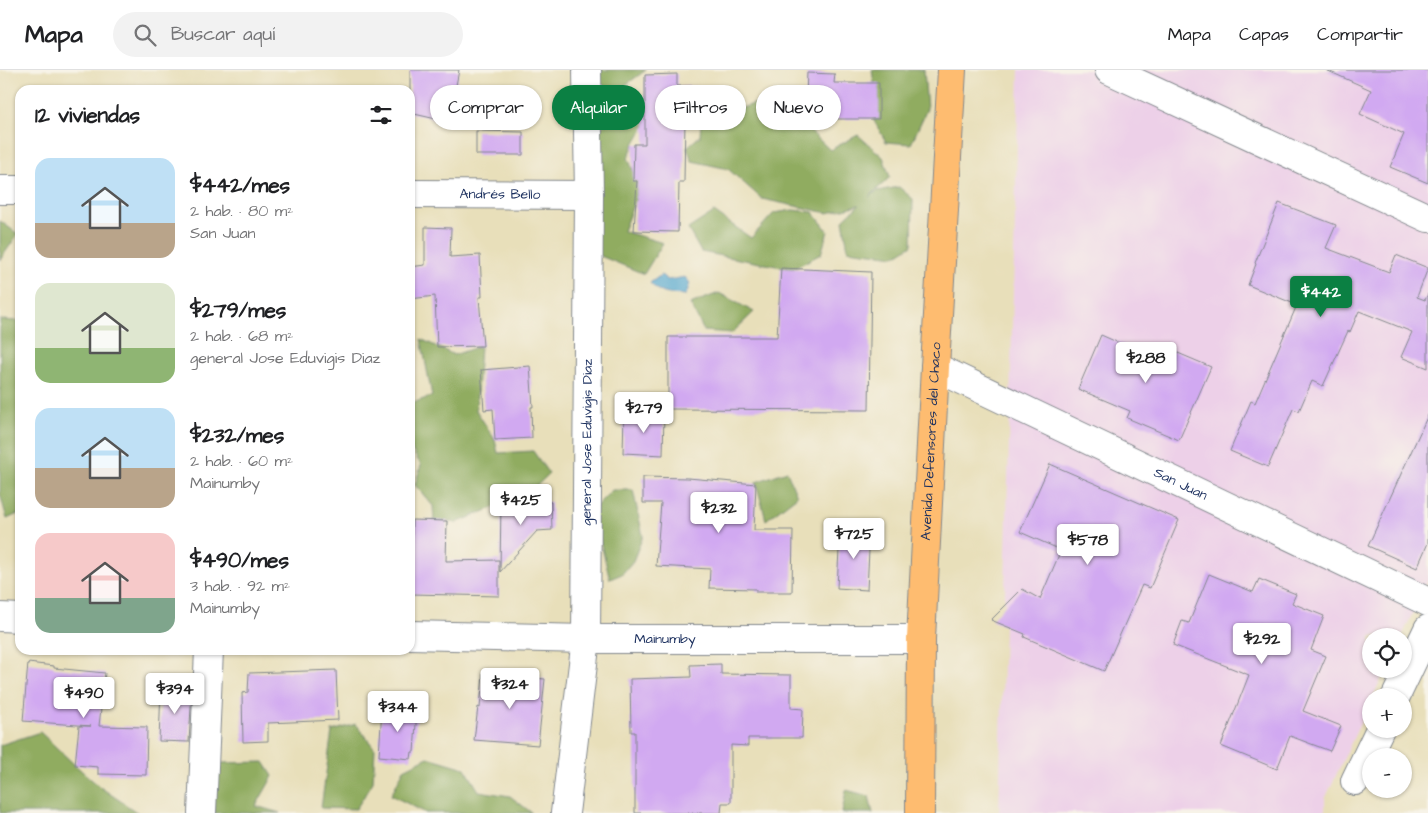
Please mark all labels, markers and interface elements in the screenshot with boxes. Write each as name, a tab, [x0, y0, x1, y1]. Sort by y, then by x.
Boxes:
search box	[113, 12, 463, 57]
text: Mapa	[25, 18, 83, 52]
icon: search	[131, 21, 159, 49]
text: Buscar aquí	[171, 21, 275, 48]
text: Mapa	[1168, 22, 1211, 47]
text: Capas	[1239, 22, 1289, 47]
text: Compartir	[1317, 22, 1403, 47]
chip: Comprar	[430, 85, 542, 130]
chip: Alquilar	[552, 85, 645, 130]
chip: Filtros	[655, 85, 746, 130]
chip: Nuevo	[756, 85, 841, 130]
text: 12 viviendas	[35, 101, 140, 130]
icon: filters	[367, 101, 395, 129]
text: $442/mes	[190, 171, 290, 200]
icon: home	[75, 178, 135, 238]
street label: Andrés Bello	[459, 184, 541, 205]
text: 2 hab. · 80 m²	[190, 200, 293, 222]
text: San Juan	[190, 222, 256, 244]
pin: $442	[1291, 276, 1351, 318]
text: $442	[1301, 281, 1341, 303]
text: $279/mes	[190, 296, 286, 325]
icon: home	[75, 303, 135, 363]
text: 2 hab. · 68 m²	[190, 325, 293, 347]
street label: Avenida Defensores del Chaco	[916, 341, 946, 541]
pin: $288	[1116, 342, 1176, 384]
text: general Jose Eduvigis Diaz	[190, 347, 381, 369]
text: $288	[1127, 347, 1165, 369]
street label: general Jose Eduvigis Diaz	[577, 359, 598, 526]
pin: $279	[614, 392, 674, 434]
text: $279	[625, 397, 663, 419]
text: $232/mes	[190, 421, 284, 450]
icon: home	[75, 428, 135, 488]
text: 2 hab. · 60 m²	[190, 450, 293, 472]
street label: San Juan	[1150, 463, 1211, 505]
text: Mainumby	[190, 472, 260, 494]
pin: $425	[491, 484, 551, 526]
text: $425	[501, 489, 541, 511]
pin: $232	[689, 492, 749, 534]
text: $232	[701, 497, 737, 519]
pin: $725	[824, 518, 884, 560]
text: $725	[834, 523, 874, 545]
pin: $578	[1058, 524, 1118, 566]
text: $578	[1068, 529, 1108, 551]
text: $490/mes	[190, 546, 289, 575]
icon: home	[75, 553, 135, 613]
text: 3 hab. · 92 m²	[190, 575, 290, 597]
text: Mainumby	[190, 597, 260, 619]
pin: $292	[1232, 622, 1292, 665]
text: $292	[1244, 628, 1280, 650]
map controls	[1362, 628, 1412, 798]
button: locate	[1362, 628, 1412, 678]
street label: Mainumby	[634, 629, 696, 649]
pin: $324	[480, 668, 540, 710]
pin: $394	[145, 672, 205, 715]
text: $324	[491, 673, 529, 695]
pin: $490	[54, 676, 114, 719]
text: $394	[156, 678, 194, 700]
text: $490	[65, 682, 104, 704]
button: +	[1362, 688, 1412, 738]
pin: $344	[368, 690, 428, 733]
text: $344	[379, 696, 417, 718]
button: −	[1362, 748, 1412, 798]

